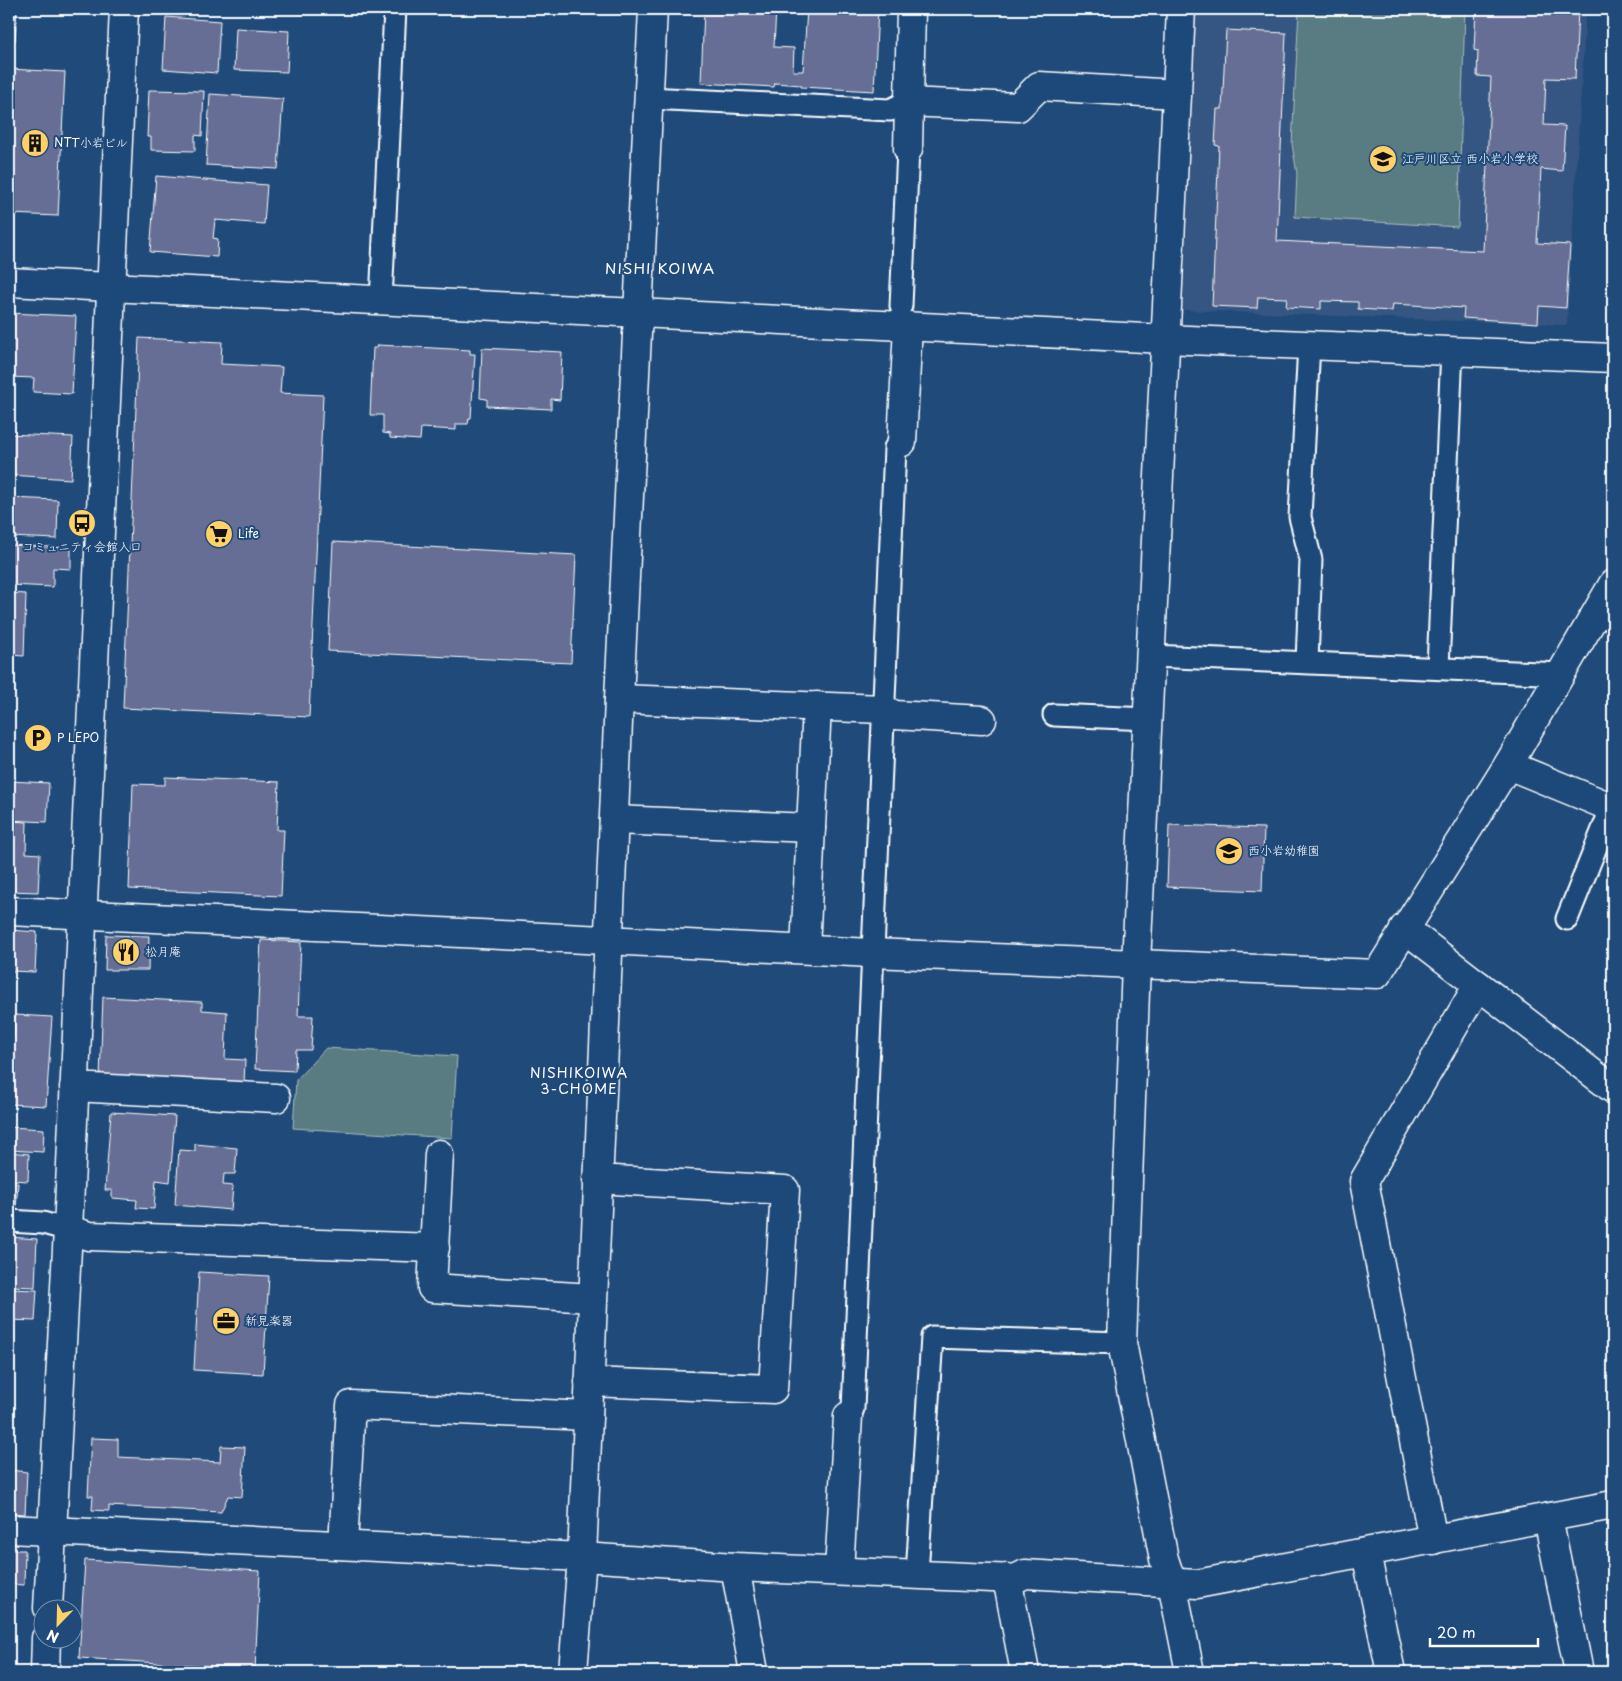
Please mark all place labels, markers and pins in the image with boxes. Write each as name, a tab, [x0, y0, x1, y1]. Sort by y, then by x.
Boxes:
building icon: NTT小岩ビル	[20, 128, 50, 158]
place label: NTT小岩ビル	[54, 133, 128, 151]
school or university icon: 江戸川区立 西小岩小学校	[1368, 144, 1398, 174]
place label: 江戸川区立 西小岩小学校	[1402, 149, 1538, 167]
bus stop icon: コミュニティ会館入口	[67, 508, 97, 538]
supermarket icon: Life	[204, 519, 234, 549]
place label: Life	[238, 524, 259, 542]
place label: コミュニティ会館入口	[22, 537, 142, 555]
parking icon: P LEPO	[23, 723, 53, 753]
place label: P LEPO	[57, 728, 99, 746]
school or university icon: 西小岩幼稚園	[1214, 836, 1244, 866]
place label: 西小岩幼稚園	[1248, 841, 1320, 859]
restaurant icon: 松月庵	[111, 937, 141, 967]
place label: 松月庵	[145, 942, 181, 960]
office icon: 新見楽器	[211, 1306, 241, 1336]
place label: 新見楽器	[245, 1311, 293, 1329]

